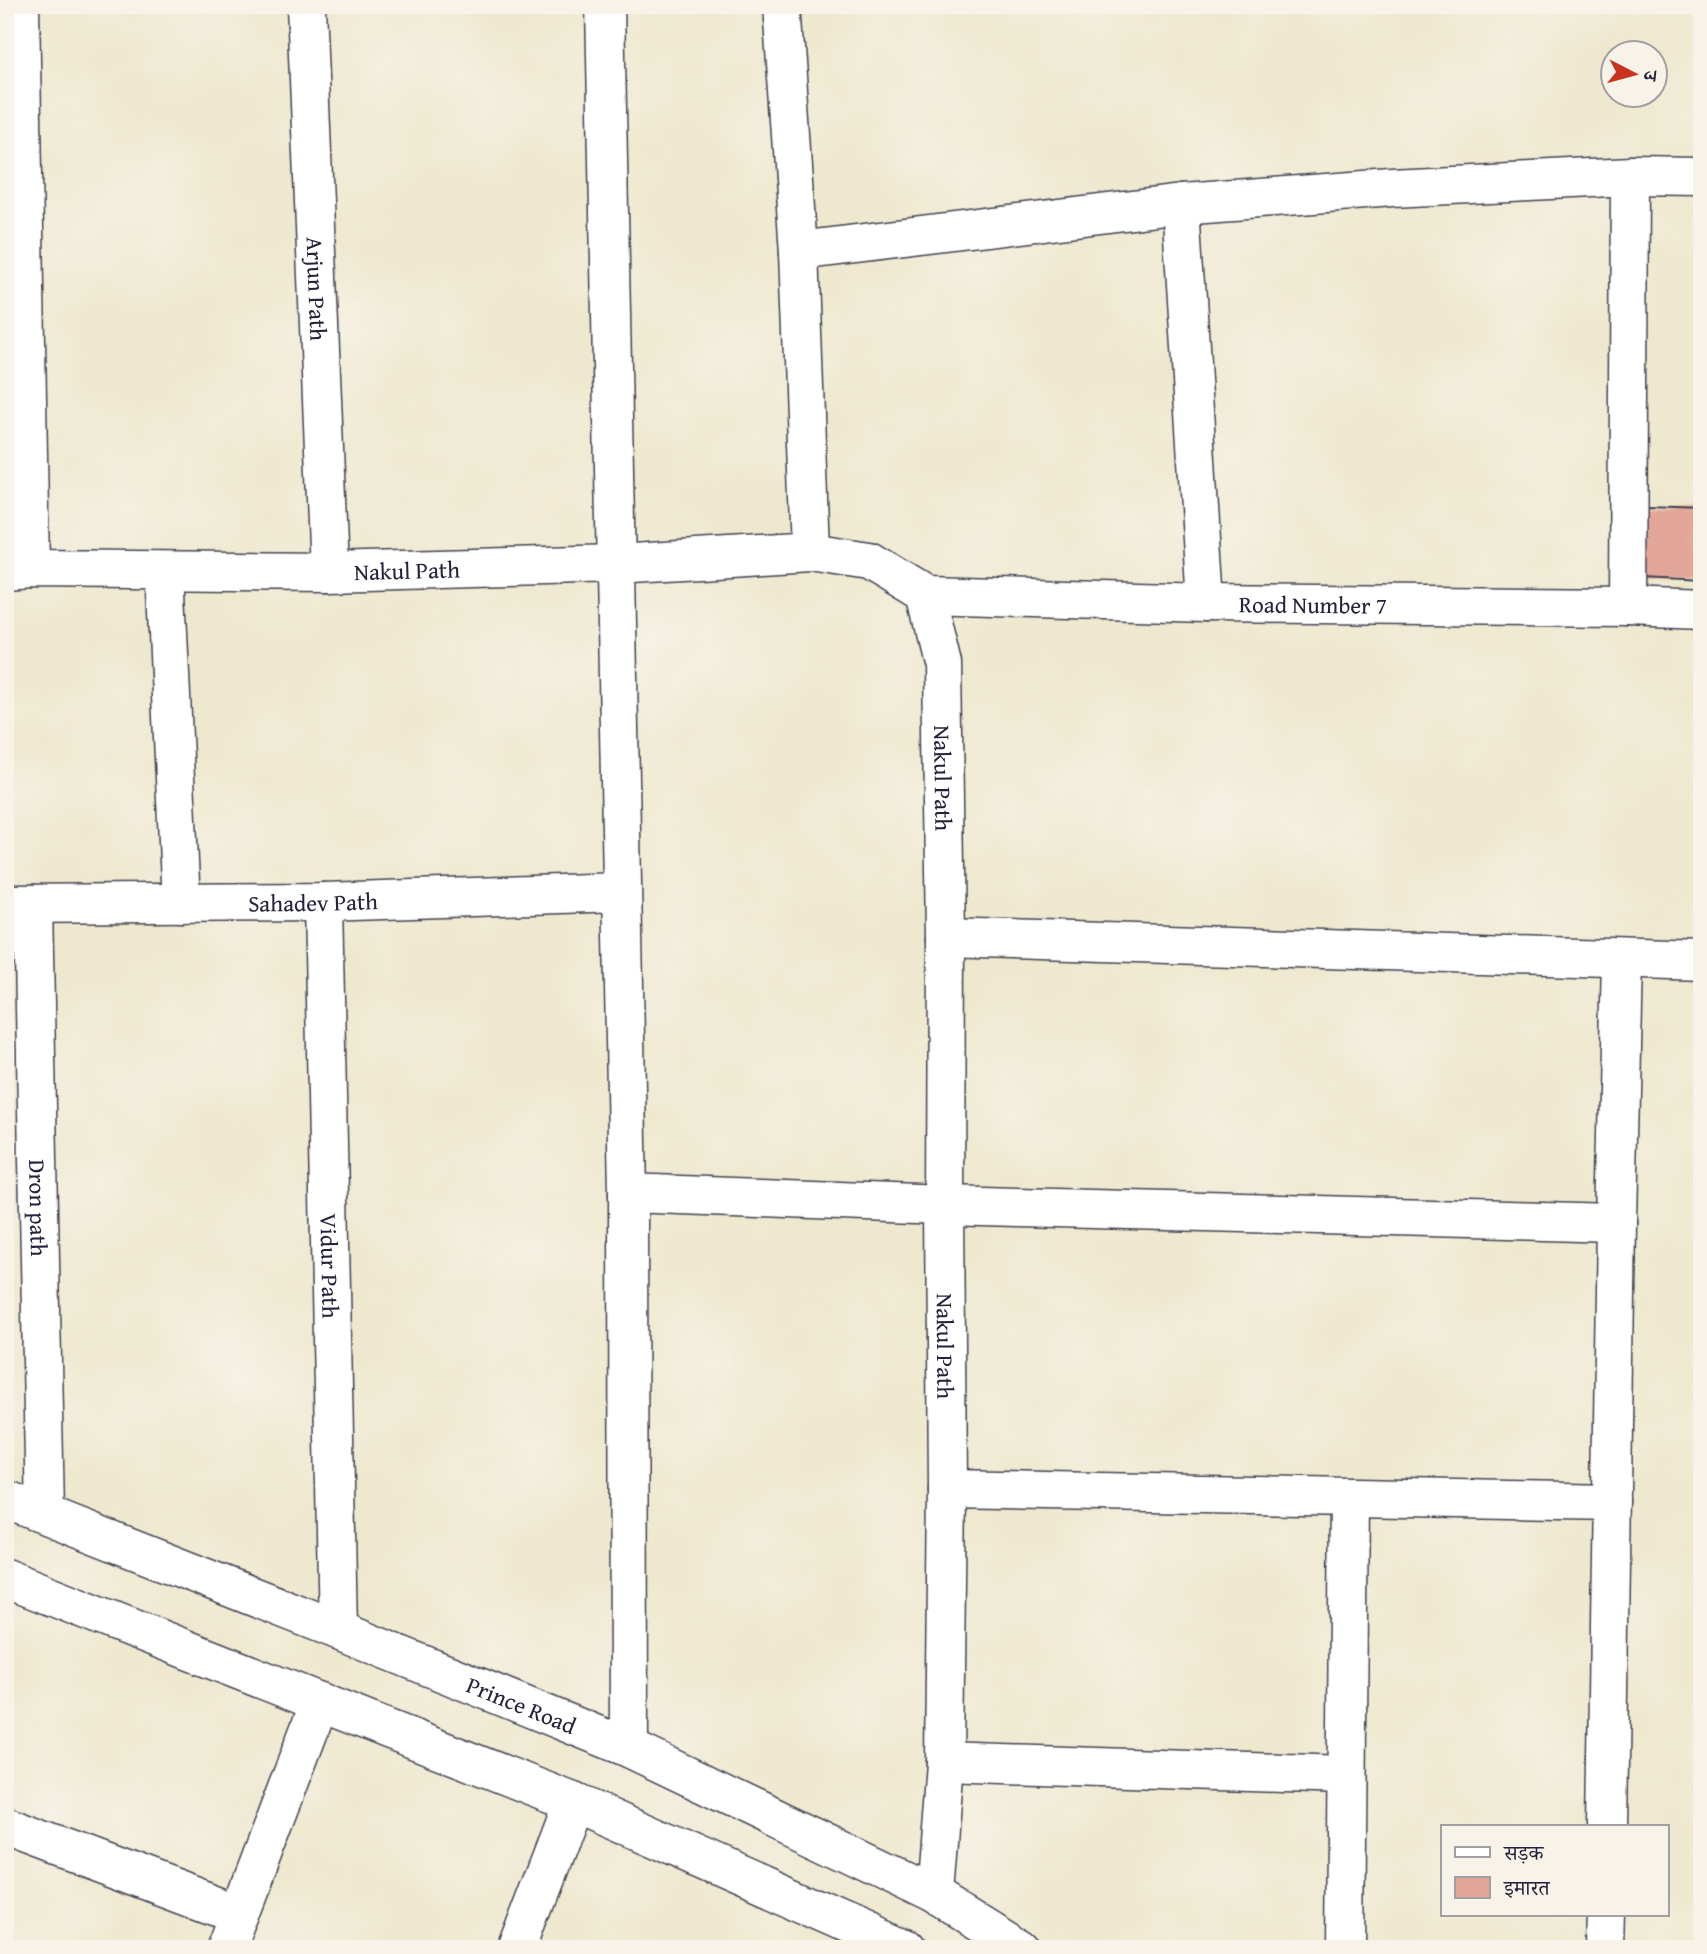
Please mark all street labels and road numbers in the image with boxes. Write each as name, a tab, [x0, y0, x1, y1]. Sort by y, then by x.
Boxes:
street label: Arjun Path	[299, 236, 336, 342]
street label: Nakul Path	[353, 552, 460, 588]
street label: Road Number 7	[1239, 587, 1387, 621]
street label: Nakul Path	[926, 725, 961, 831]
street label: Sahadev Path	[248, 884, 379, 919]
street label: Dron path	[22, 1159, 56, 1257]
street label: Vidur Path	[313, 1213, 348, 1319]
street label: Nakul Path	[929, 1293, 963, 1399]
street label: Prince Road	[462, 1667, 582, 1742]

